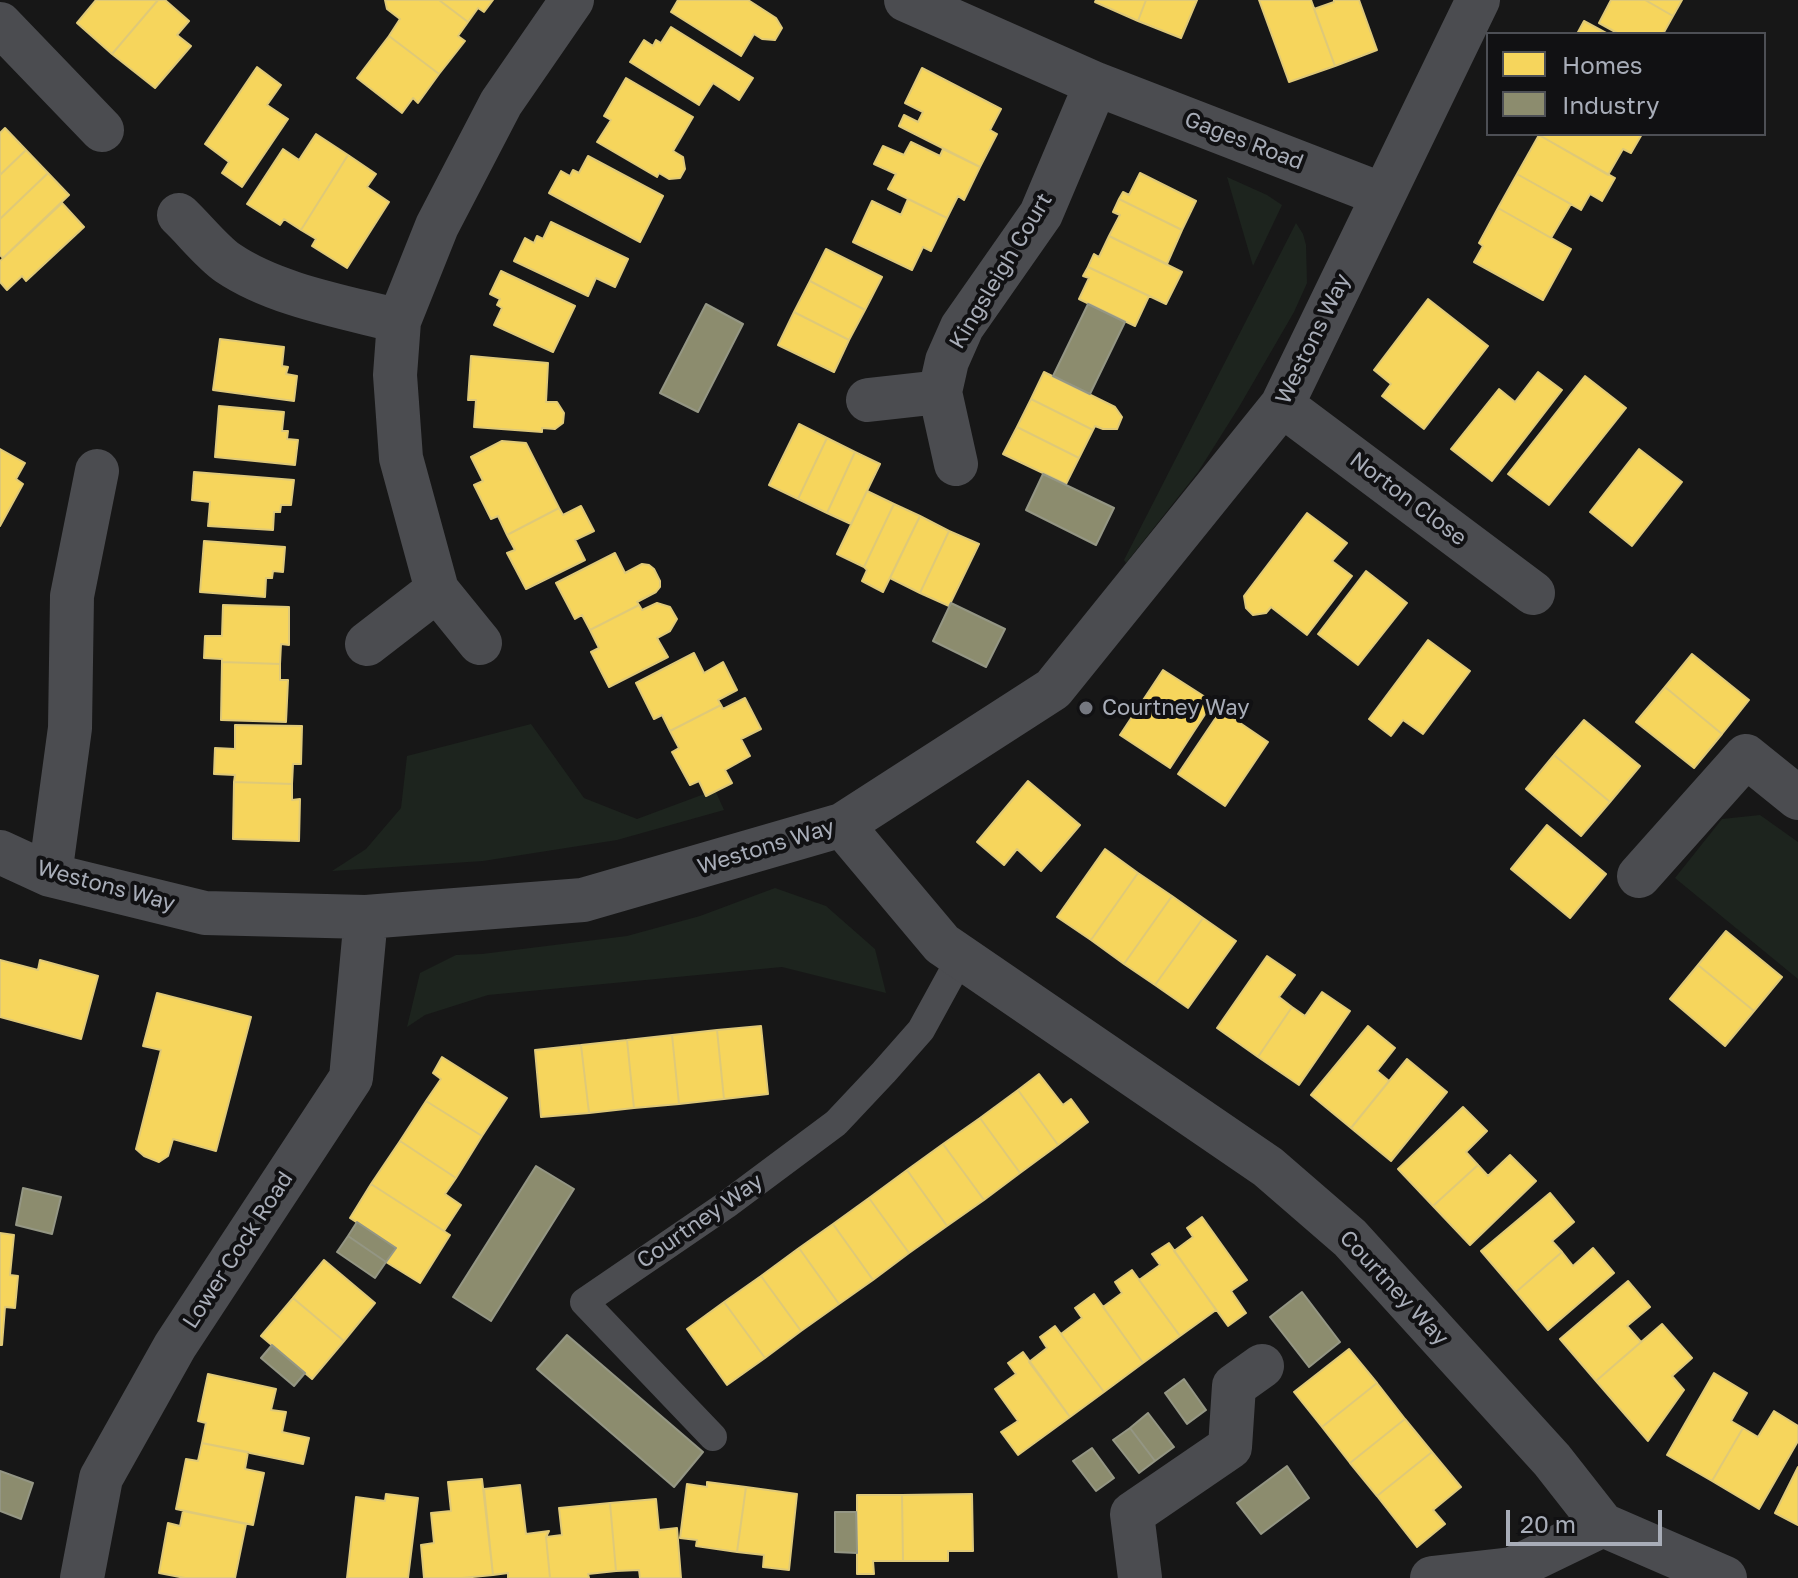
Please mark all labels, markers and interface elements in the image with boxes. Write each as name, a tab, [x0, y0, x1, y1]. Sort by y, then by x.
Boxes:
legend	[1486, 32, 1766, 136]
text: Homes	[1562, 50, 1643, 79]
text: Industry	[1562, 90, 1659, 119]
street label: Gages Road	[1181, 106, 1307, 176]
street label: Kingsleigh Court	[944, 188, 1058, 354]
street label: Westons Way	[1270, 269, 1356, 409]
street label: Norton Close	[1344, 447, 1472, 551]
place label: Courtney Way	[1102, 695, 1250, 721]
marker: Courtney Way	[1077, 699, 1095, 717]
street label: Westons Way	[694, 814, 838, 880]
street label: Westons Way	[34, 855, 178, 917]
street label: Lower Cock Road	[177, 1167, 299, 1333]
street label: Courtney Way	[632, 1168, 768, 1274]
street label: Courtney Way	[1334, 1225, 1454, 1351]
scale bar	[1510, 1494, 1666, 1544]
text: 20 m	[1520, 1509, 1576, 1538]

